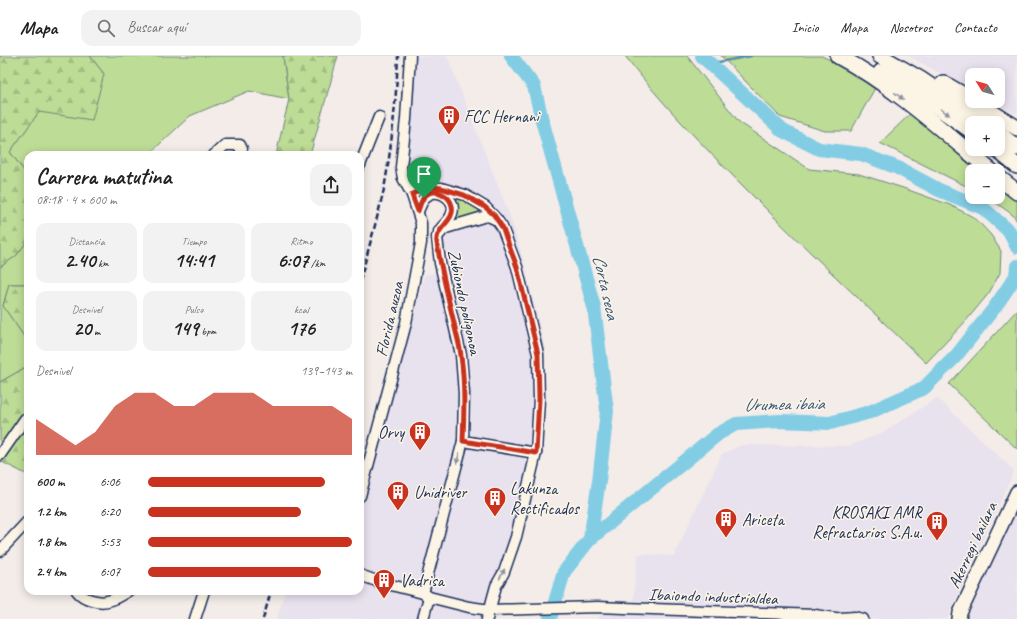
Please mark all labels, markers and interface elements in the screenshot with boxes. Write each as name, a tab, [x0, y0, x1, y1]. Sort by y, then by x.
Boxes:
search box	[81, 10, 361, 46]
text: Mapa	[20, 16, 57, 40]
icon: search	[95, 17, 117, 39]
text: Buscar aquí	[127, 18, 186, 37]
text: Inicio	[792, 19, 819, 36]
text: Mapa	[841, 19, 868, 36]
text: Nosotros	[890, 19, 932, 36]
text: Contacto	[954, 19, 997, 36]
north arrow	[965, 68, 1005, 108]
map controls	[965, 68, 1005, 204]
one-way arrow	[894, 92, 905, 100]
building icon: FCC Hernani	[436, 103, 462, 136]
place label: FCC Hernani	[464, 106, 542, 127]
one-way arrow	[940, 108, 950, 116]
button: +	[965, 116, 1005, 156]
pin	[407, 157, 441, 198]
text: Carrera matutina	[36, 163, 171, 191]
icon: arrive	[413, 163, 435, 185]
button: share	[310, 164, 352, 206]
button: −	[965, 164, 1005, 204]
text: 08:18 · 4 × 600 m	[36, 192, 117, 208]
text: Distancia	[69, 234, 105, 248]
text: Tiempo	[182, 234, 206, 248]
text: Ritmo	[290, 234, 312, 248]
text: 2.40	[64, 248, 95, 273]
text: 14:41	[174, 248, 214, 273]
text: 6:07	[277, 248, 308, 273]
street label: Zubiondo poligonoa	[443, 248, 486, 358]
water label: Corta seca	[588, 253, 625, 323]
text: km	[95, 256, 109, 270]
text: /km	[308, 256, 326, 270]
street label: Florida auzoa	[371, 278, 409, 359]
text: Desnivel	[72, 302, 102, 316]
text: Pulso	[185, 302, 203, 316]
text: kcal	[294, 302, 309, 316]
text: 20	[73, 316, 91, 341]
text: 149	[172, 316, 198, 341]
text: 176	[288, 316, 315, 341]
text: m	[91, 324, 100, 338]
text: bpm	[198, 324, 216, 338]
text: Desnivel	[36, 363, 71, 379]
text: 139–143 m	[301, 363, 352, 379]
water label: Urumea ibaia	[744, 392, 826, 416]
building icon: Orvy	[407, 419, 433, 452]
place label: Orvy	[378, 422, 405, 443]
one-way arrow	[455, 452, 461, 464]
text: 600 m	[36, 474, 64, 490]
text: 6:06	[100, 474, 120, 490]
place label: Lakunza Rectificados	[510, 478, 580, 519]
building icon: Unidriver	[385, 479, 411, 512]
place label: Unidriver	[414, 482, 468, 503]
building icon: Lakunza Rectificados	[482, 485, 508, 518]
street label: Akerregi bailara	[943, 497, 1002, 592]
place label: KROSAKI AMR Refractarios S.A.u.	[812, 502, 924, 543]
text: 1.2 km	[36, 504, 66, 520]
text: 6:20	[100, 504, 120, 520]
building icon: Ariceta	[713, 506, 739, 539]
place label: Ariceta	[742, 509, 786, 530]
building icon: KROSAKI AMR Refractarios S.A.u.	[924, 509, 950, 542]
text: 1.8 km	[36, 534, 66, 550]
text: 5:53	[100, 534, 120, 550]
text: 2.4 km	[36, 564, 66, 580]
text: 6:07	[100, 564, 120, 580]
building icon: Vadrisa	[371, 567, 397, 600]
one-way arrow	[499, 568, 506, 580]
place label: Vadrisa	[400, 570, 446, 591]
street label: Ibaiondo industrialdea	[648, 584, 779, 609]

